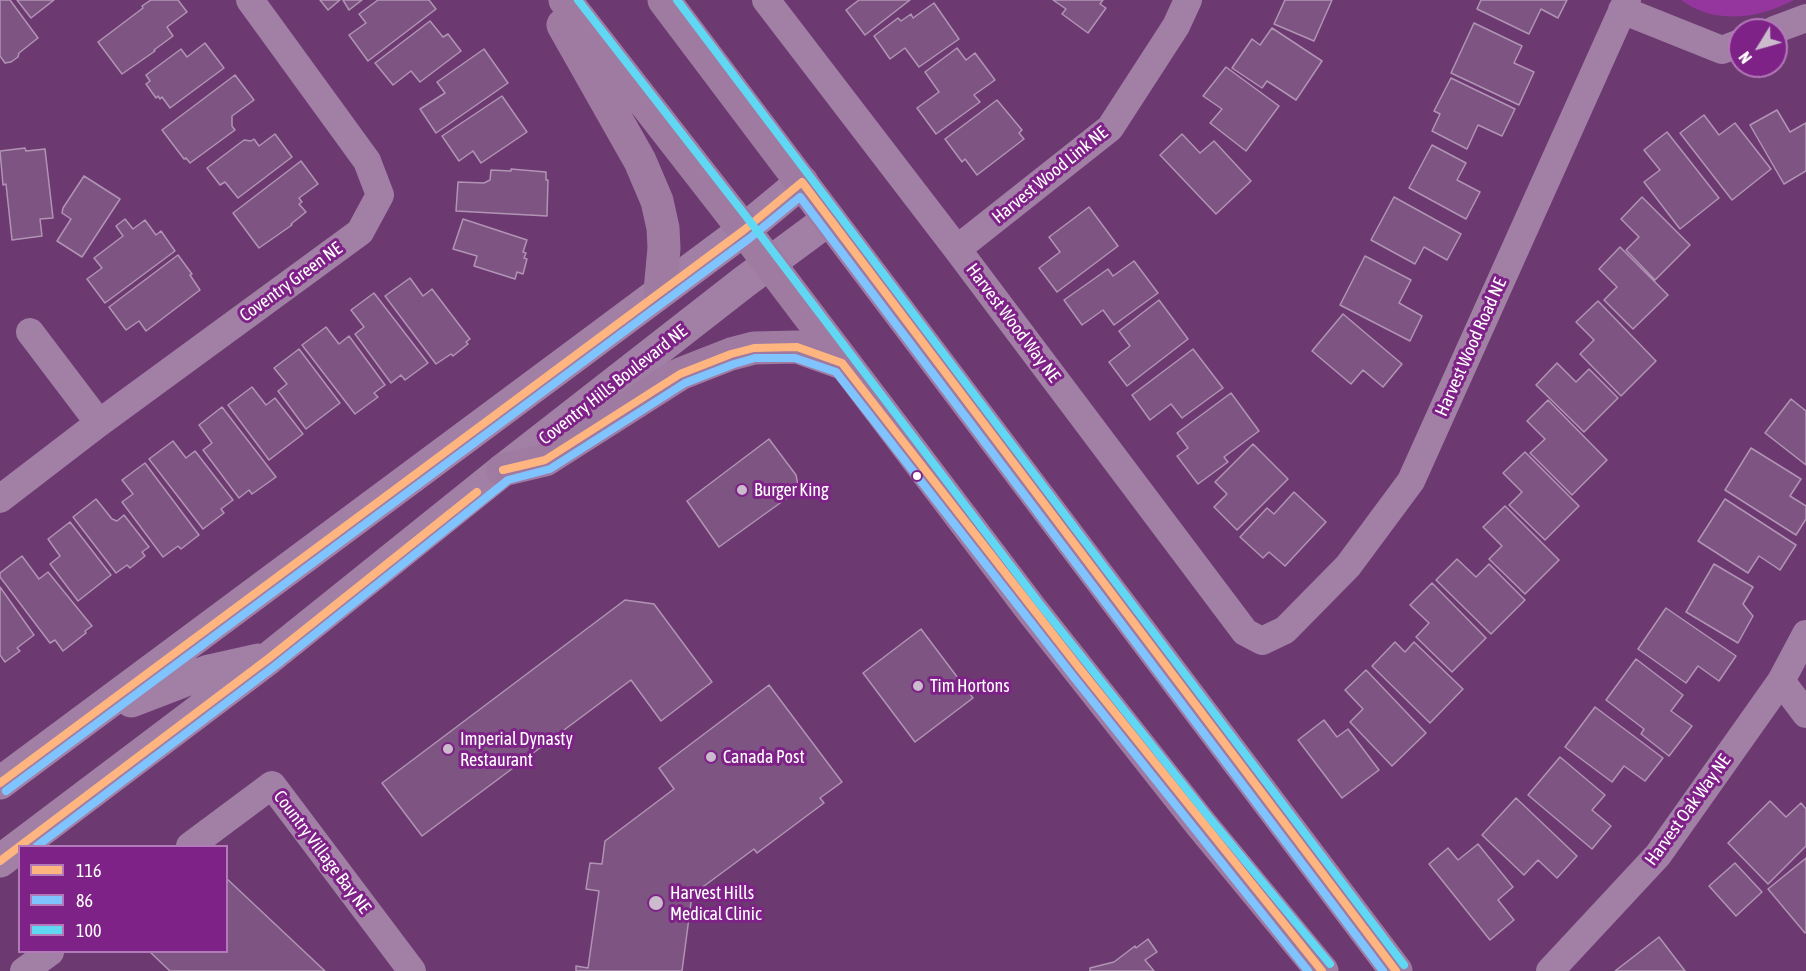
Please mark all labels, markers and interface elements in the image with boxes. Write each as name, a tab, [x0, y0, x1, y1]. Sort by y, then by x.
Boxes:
north arrow	[1728, 18, 1788, 78]
text: N	[1735, 48, 1755, 67]
street label: Harvest Wood Link NE	[988, 122, 1112, 228]
street label: Coventry Green NE	[236, 238, 346, 326]
street label: Harvest Wood Way NE	[961, 259, 1065, 387]
street label: Harvest Wood Road NE	[1431, 275, 1511, 419]
street label: Coventry Hills Boulevard NE	[535, 320, 691, 450]
unlabelled marker	[911, 470, 923, 482]
place label: Burger King	[754, 479, 829, 501]
marker: Burger King	[735, 483, 749, 497]
place label: Tim Hortons	[930, 675, 1010, 697]
marker: Tim Hortons	[911, 679, 925, 693]
place label: Imperial Dynasty Restaurant	[460, 728, 573, 771]
marker: Imperial Dynasty Restaurant	[441, 742, 455, 756]
place label: Canada Post	[723, 746, 805, 768]
marker: Canada Post	[704, 750, 718, 764]
street label: Harvest Oak Way NE	[1641, 750, 1735, 870]
street label: Country Village Bay NE	[269, 786, 375, 918]
legend	[18, 845, 228, 953]
text: 116	[76, 860, 101, 881]
place label: Harvest Hills Medical Clinic	[670, 882, 762, 924]
text: 86	[76, 890, 93, 911]
marker: Harvest Hills Medical Clinic	[647, 894, 665, 912]
text: 100	[76, 920, 101, 941]

